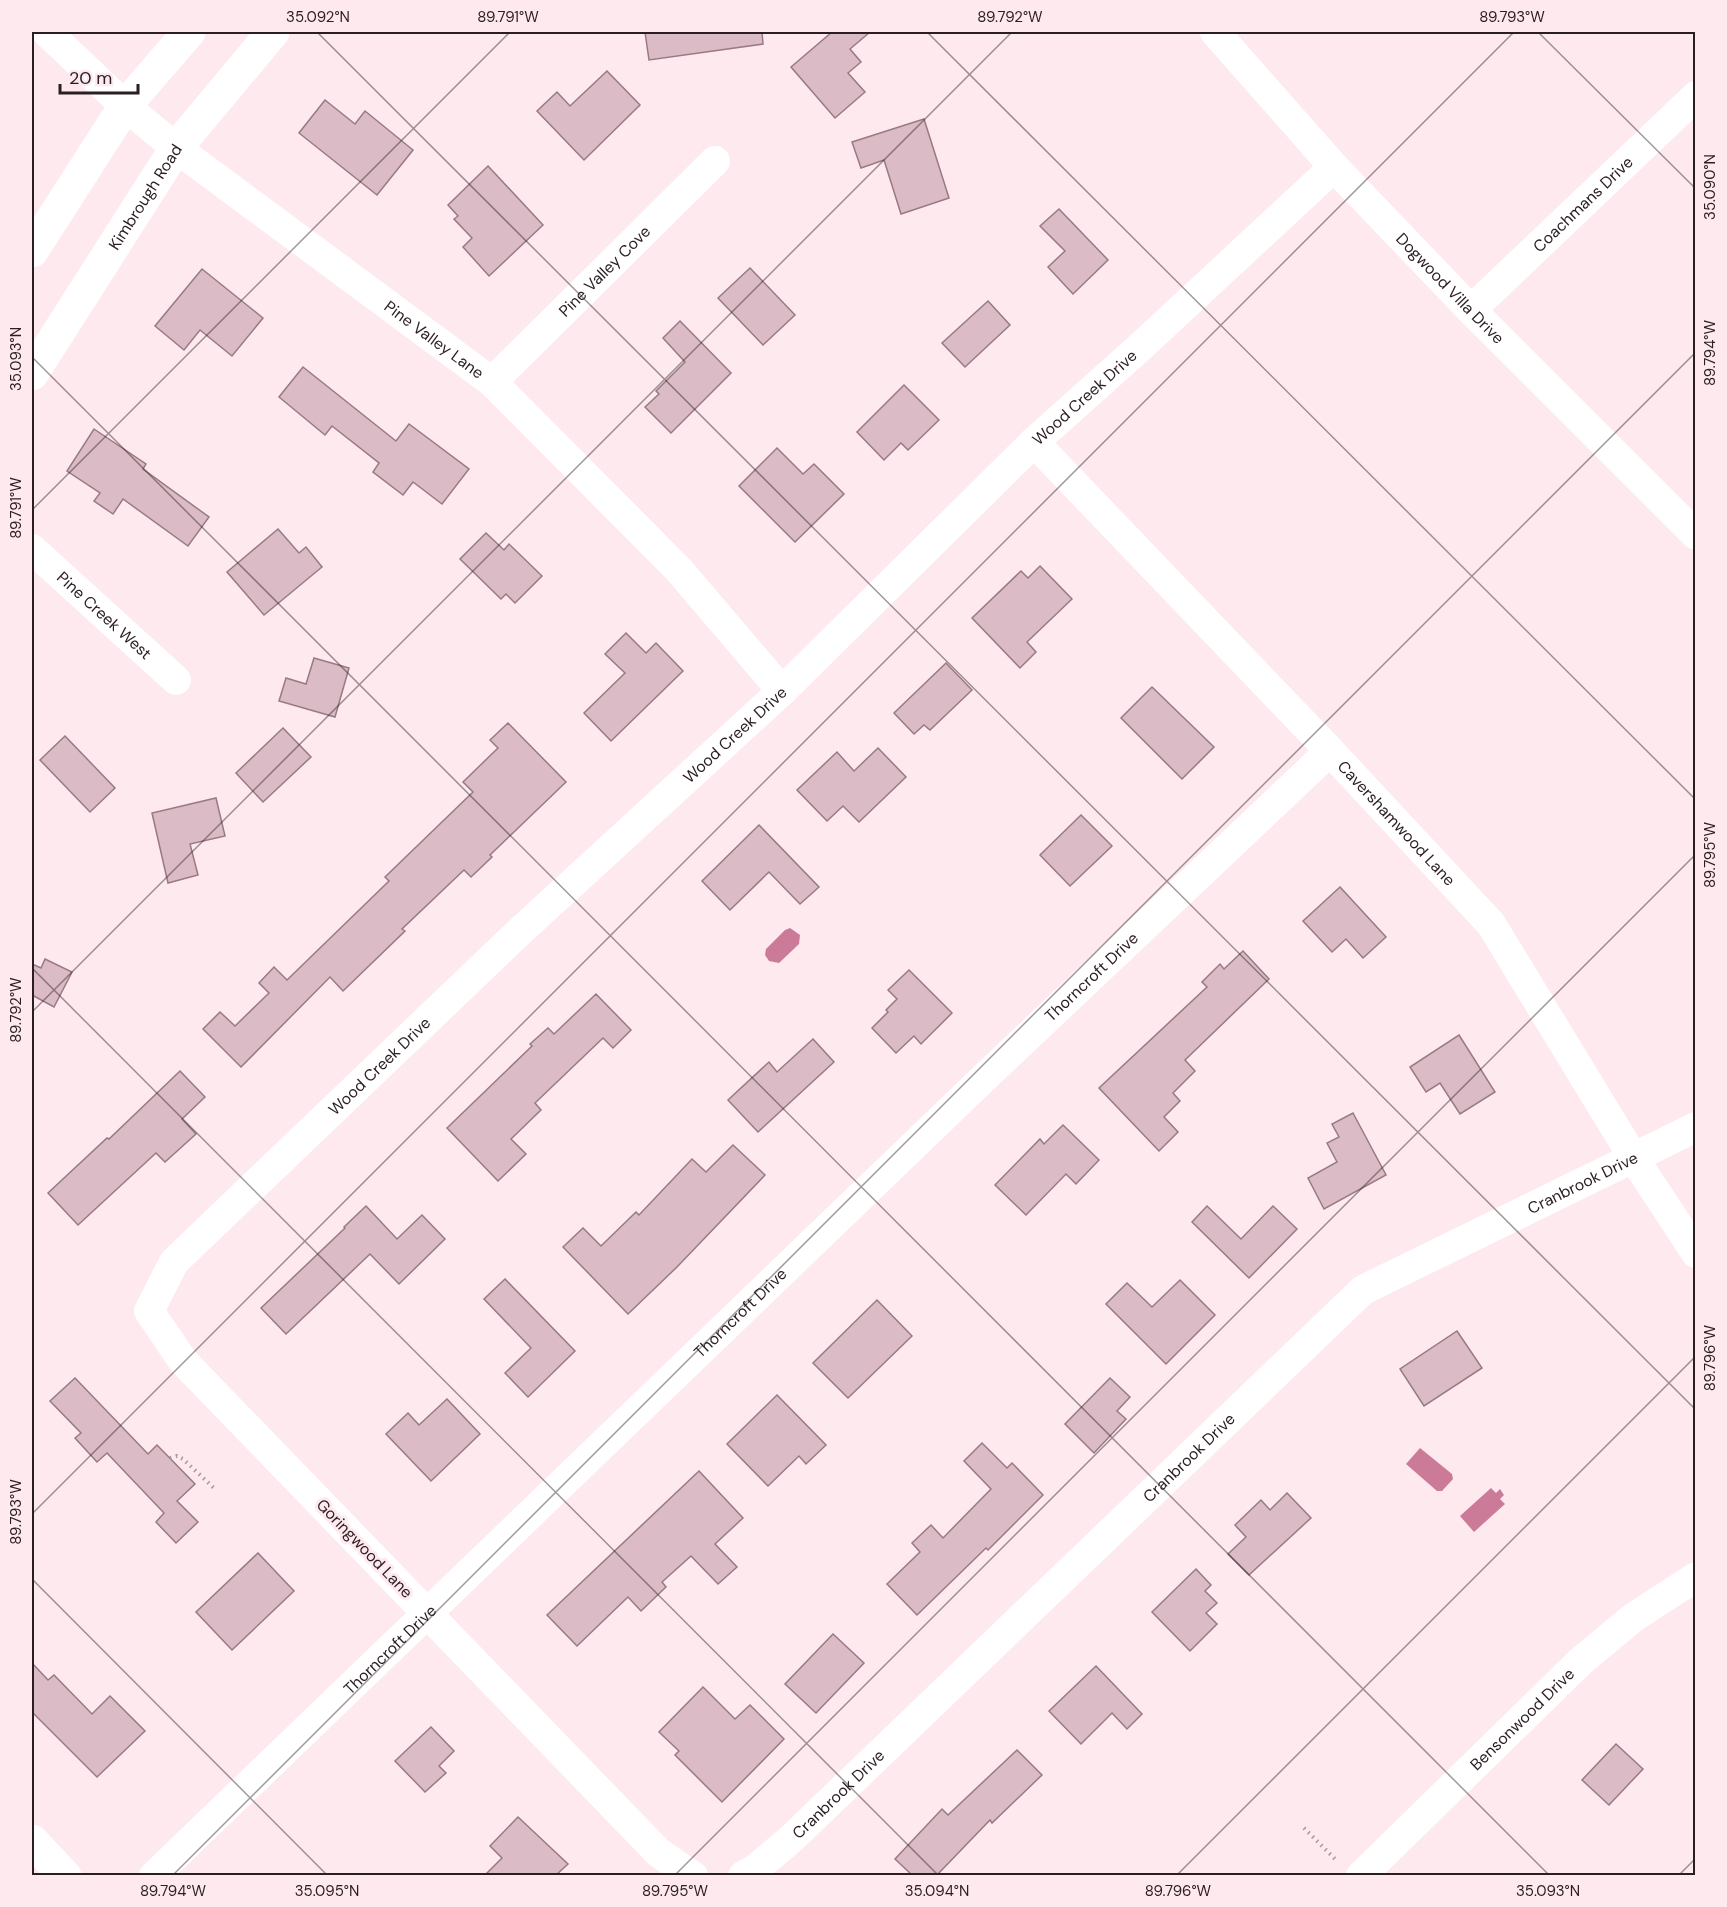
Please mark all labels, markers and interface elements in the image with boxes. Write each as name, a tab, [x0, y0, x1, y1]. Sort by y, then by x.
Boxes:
text: 35.092°N	[286, 7, 350, 27]
text: 89.791°W	[477, 7, 539, 27]
text: 89.792°W	[977, 7, 1043, 27]
text: 89.793°W	[1479, 7, 1545, 27]
scale bar	[60, 57, 138, 95]
text: 20 m	[69, 66, 112, 90]
street label: Kimbrough Road	[104, 140, 187, 254]
street label: Coachmans Drive	[1528, 152, 1637, 257]
text: 35.090°N	[1700, 154, 1720, 220]
street label: Pine Valley Cove	[554, 221, 655, 321]
street label: Dogwood Villa Drive	[1391, 228, 1509, 349]
street label: Pine Valley Lane	[380, 296, 488, 383]
text: 89.794°W	[1700, 320, 1720, 386]
text: 35.093°N	[6, 327, 26, 391]
street label: Wood Creek Drive	[1028, 345, 1141, 450]
text: 89.791°W	[6, 477, 26, 539]
street label: Pine Creek West	[52, 567, 156, 664]
street label: Wood Creek Drive	[679, 682, 791, 788]
street label: Cavershamwood Lane	[1333, 756, 1460, 890]
text: 89.795°W	[1700, 822, 1720, 888]
street label: Thorncroft Drive	[1040, 928, 1143, 1026]
text: 89.792°W	[6, 977, 26, 1043]
street label: Wood Creek Drive	[324, 1012, 435, 1120]
street label: Cranbrook Drive	[1524, 1147, 1641, 1219]
street label: Thorncroft Drive	[689, 1263, 791, 1362]
text: 89.796°W	[1700, 1324, 1720, 1391]
street label: Cranbrook Drive	[1138, 1408, 1240, 1507]
text: 89.793°W	[6, 1479, 26, 1545]
street label: Goringwood Lane	[312, 1494, 417, 1602]
street label: Thorncroft Drive	[339, 1600, 441, 1699]
street label: Bensonwood Drive	[1466, 1663, 1579, 1775]
street label: Cranbrook Drive	[788, 1745, 889, 1843]
text: 89.794°W	[140, 1881, 206, 1901]
text: 35.095°N	[295, 1881, 359, 1901]
text: 89.795°W	[642, 1881, 708, 1901]
text: 35.094°N	[905, 1881, 969, 1901]
text: 89.796°W	[1145, 1881, 1212, 1901]
text: 35.093°N	[1516, 1881, 1580, 1901]

